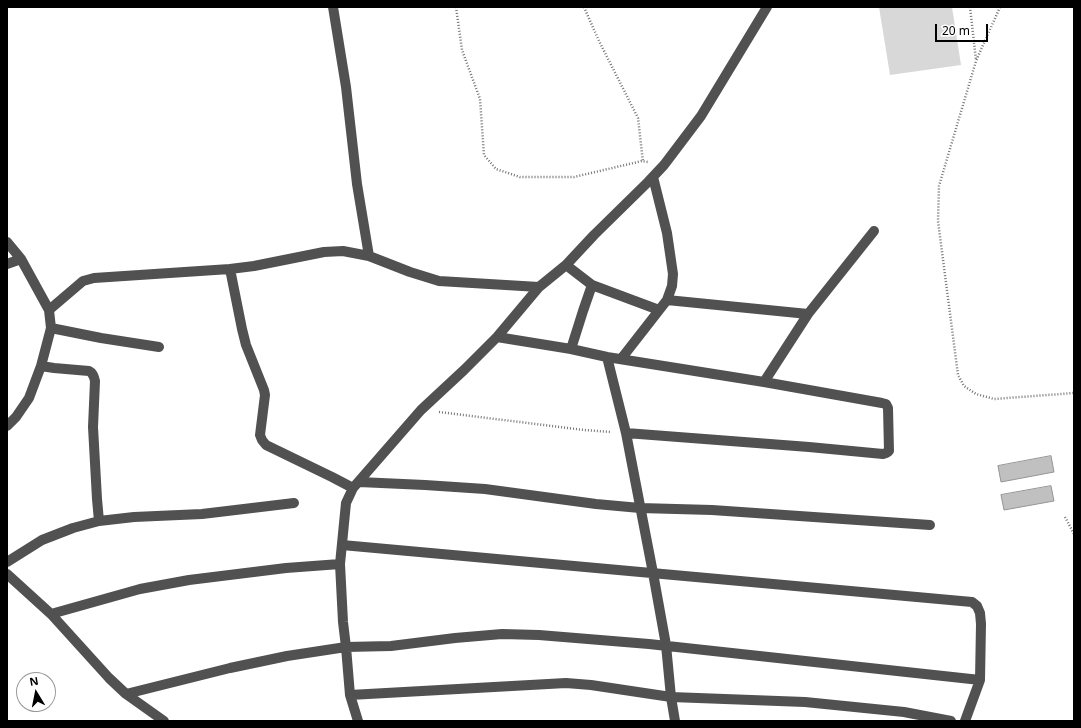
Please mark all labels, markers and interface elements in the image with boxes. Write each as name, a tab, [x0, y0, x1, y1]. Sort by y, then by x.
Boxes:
scale bar	[937, 16, 990, 42]
text: 20 m	[942, 22, 970, 39]
north arrow	[16, 672, 56, 712]
text: N	[28, 673, 40, 689]

